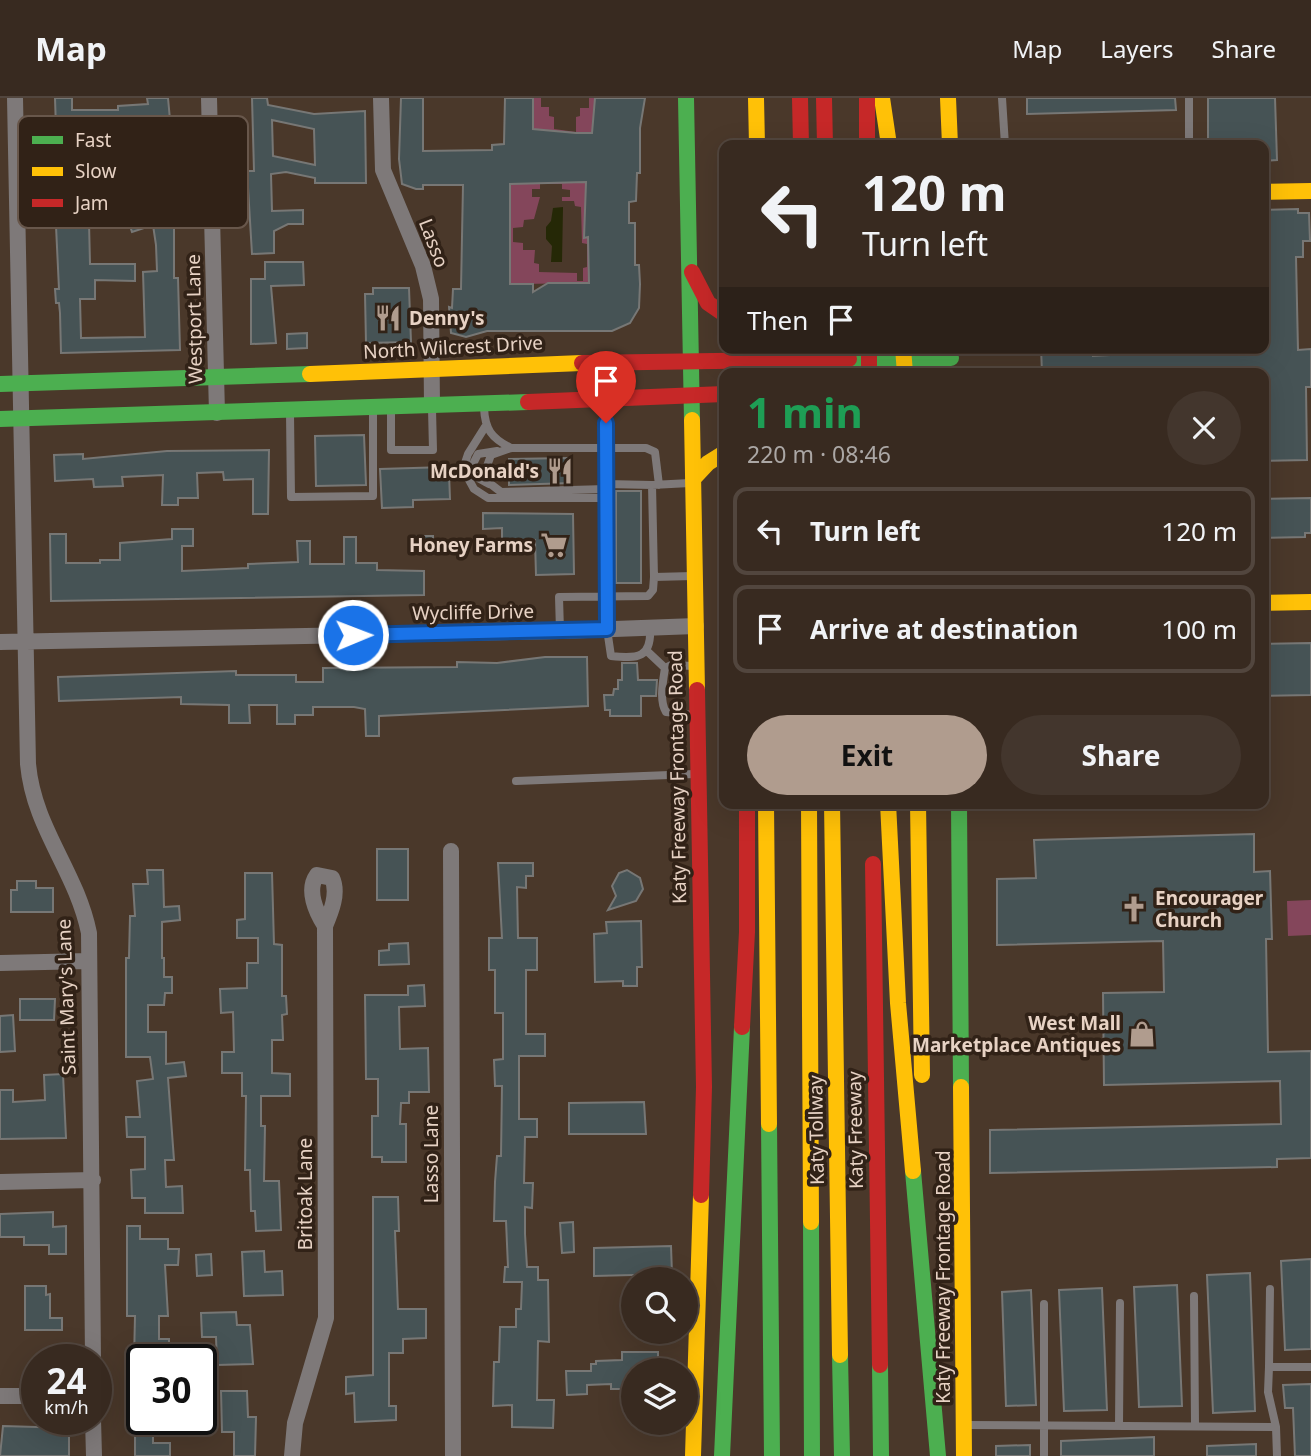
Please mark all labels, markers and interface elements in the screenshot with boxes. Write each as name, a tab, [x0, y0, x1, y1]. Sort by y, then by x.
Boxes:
text: Map	[35, 26, 107, 71]
text: Map	[1012, 32, 1062, 65]
text: Layers	[1100, 32, 1174, 65]
text: Share	[1212, 32, 1276, 65]
legend	[18, 116, 248, 228]
text: Fast	[75, 127, 112, 153]
text: Slow	[75, 158, 116, 184]
text: 120 m	[862, 159, 1007, 225]
icon: left	[747, 168, 838, 259]
text: Jam	[73, 190, 109, 216]
street label: Lasso	[413, 215, 455, 271]
text: Turn left	[862, 222, 988, 265]
street label: Westport Lane	[180, 254, 208, 384]
icon: arrive	[822, 301, 860, 339]
text: Then	[747, 302, 808, 338]
restaurant icon: Denny's	[373, 303, 403, 333]
place label: Denny's	[409, 305, 485, 331]
street label: North Wilcrest Drive	[362, 329, 544, 365]
pin	[576, 351, 636, 423]
icon: arrive	[587, 362, 625, 400]
text: 1 min	[747, 383, 863, 440]
button: close	[1167, 391, 1241, 465]
text: 220 m · 08:46	[747, 438, 891, 470]
restaurant icon: McDonald's	[545, 456, 575, 486]
place label: McDonald's	[430, 458, 539, 484]
icon: left	[751, 512, 789, 550]
text: Turn left	[810, 513, 921, 549]
text: 120 m	[1161, 513, 1237, 549]
supermarket icon: Honey Farms	[539, 530, 569, 560]
place label: Honey Farms	[409, 532, 533, 558]
position arrow	[316, 598, 390, 672]
street label: Wycliffe Drive	[412, 598, 534, 626]
icon: arrive	[751, 610, 789, 648]
text: Arrive at destination	[810, 611, 1079, 647]
text: 100 m	[1161, 611, 1237, 647]
street label: Katy Freeway Frontage Road	[662, 650, 692, 904]
button: Exit	[747, 715, 987, 795]
button: Share	[1001, 715, 1241, 795]
place label: Encourager Church	[1155, 885, 1264, 933]
church icon: Encourager Church	[1119, 894, 1149, 924]
street label: Saint Mary's Lane	[50, 918, 82, 1076]
place label: West Mall Marketplace Antiques	[912, 1010, 1121, 1058]
shop icon: West Mall Marketplace Antiques	[1127, 1019, 1157, 1049]
street label: Katy Freeway	[841, 1071, 869, 1189]
street label: Katy Tollway	[802, 1075, 830, 1185]
street label: Lasso Lane	[418, 1105, 444, 1203]
street label: Britoak Lane	[292, 1138, 318, 1250]
street label: Katy Freeway Frontage Road	[930, 1150, 956, 1404]
map controls	[621, 1267, 698, 1435]
button: search	[621, 1267, 698, 1344]
speed limit sign: 30	[126, 1344, 217, 1435]
text: 24	[46, 1357, 87, 1404]
button: layers	[621, 1358, 698, 1435]
text: km/h	[44, 1395, 89, 1419]

